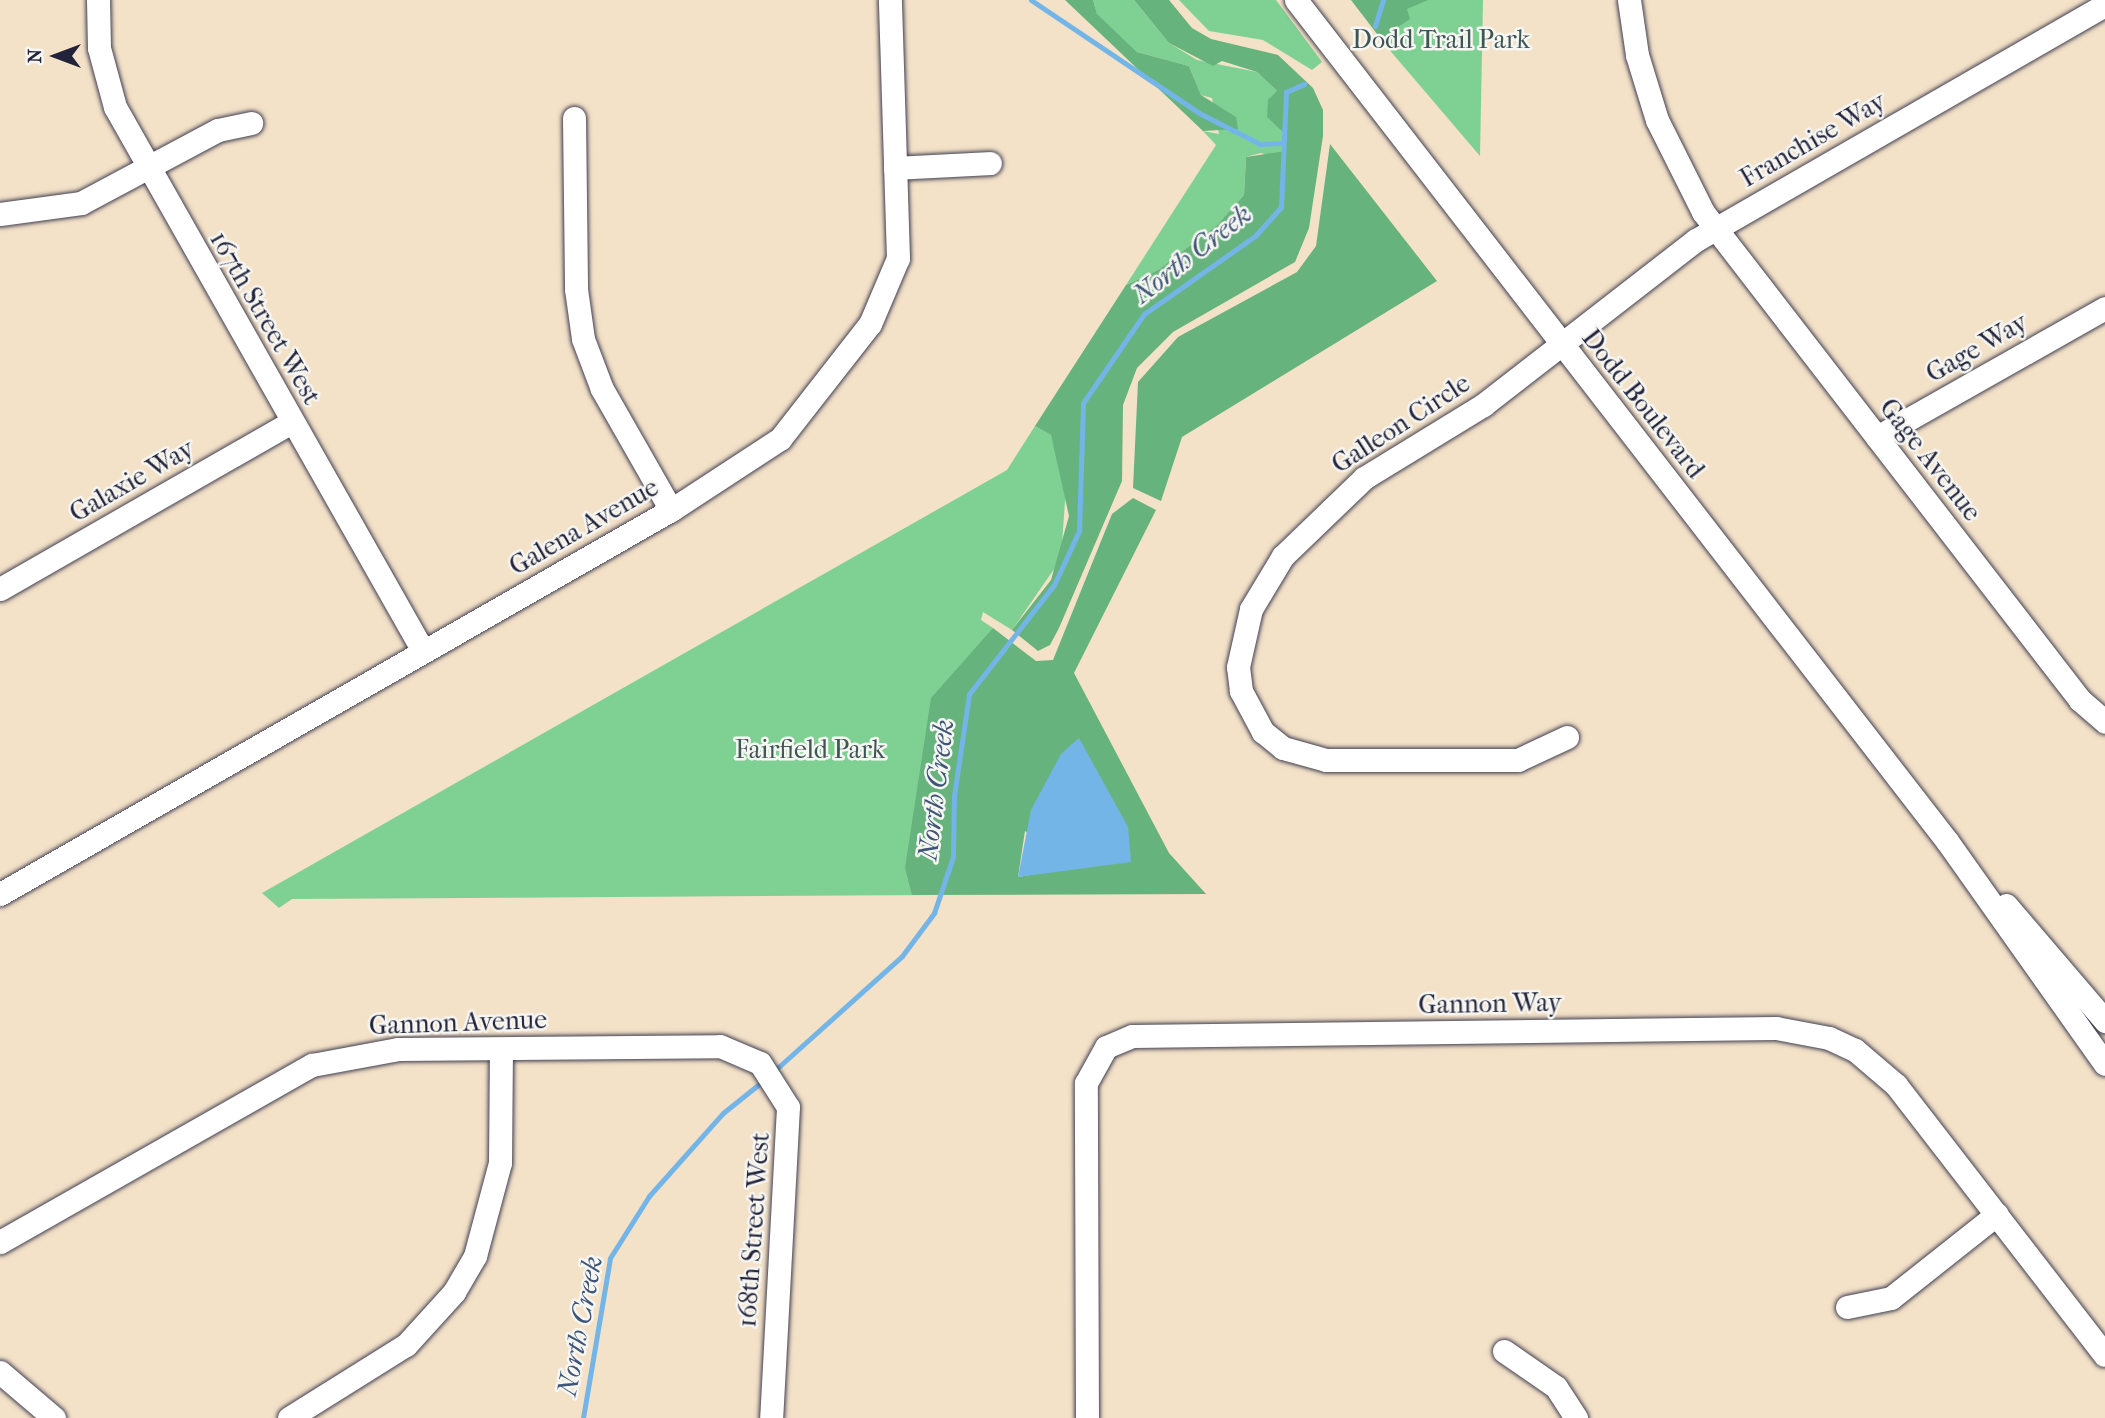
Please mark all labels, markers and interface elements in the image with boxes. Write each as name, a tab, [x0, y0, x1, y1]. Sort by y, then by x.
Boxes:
north arrow	[21, 21, 91, 91]
park label: Dodd Trail Park	[1352, 24, 1530, 56]
text: N	[24, 49, 46, 63]
street label: Franchise Way	[1735, 86, 1891, 194]
water label: North Creek	[1126, 197, 1258, 311]
street label: 167th Street West	[203, 226, 327, 410]
street label: Gage Way	[1921, 307, 2033, 389]
street label: Dodd Boulevard	[1575, 323, 1711, 485]
street label: Galleon Circle	[1326, 368, 1476, 480]
street label: Gage Avenue	[1873, 393, 1987, 527]
street label: Galaxie Way	[64, 433, 200, 529]
street label: Galena Avenue	[504, 472, 664, 582]
water label: North Creek	[911, 717, 961, 863]
park label: Fairfield Park	[735, 734, 885, 766]
street label: Gannon Way	[1418, 987, 1562, 1021]
street label: Gannon Avenue	[368, 1004, 548, 1042]
street label: 168th Street West	[732, 1131, 776, 1329]
water label: North Creek	[550, 1253, 610, 1399]

